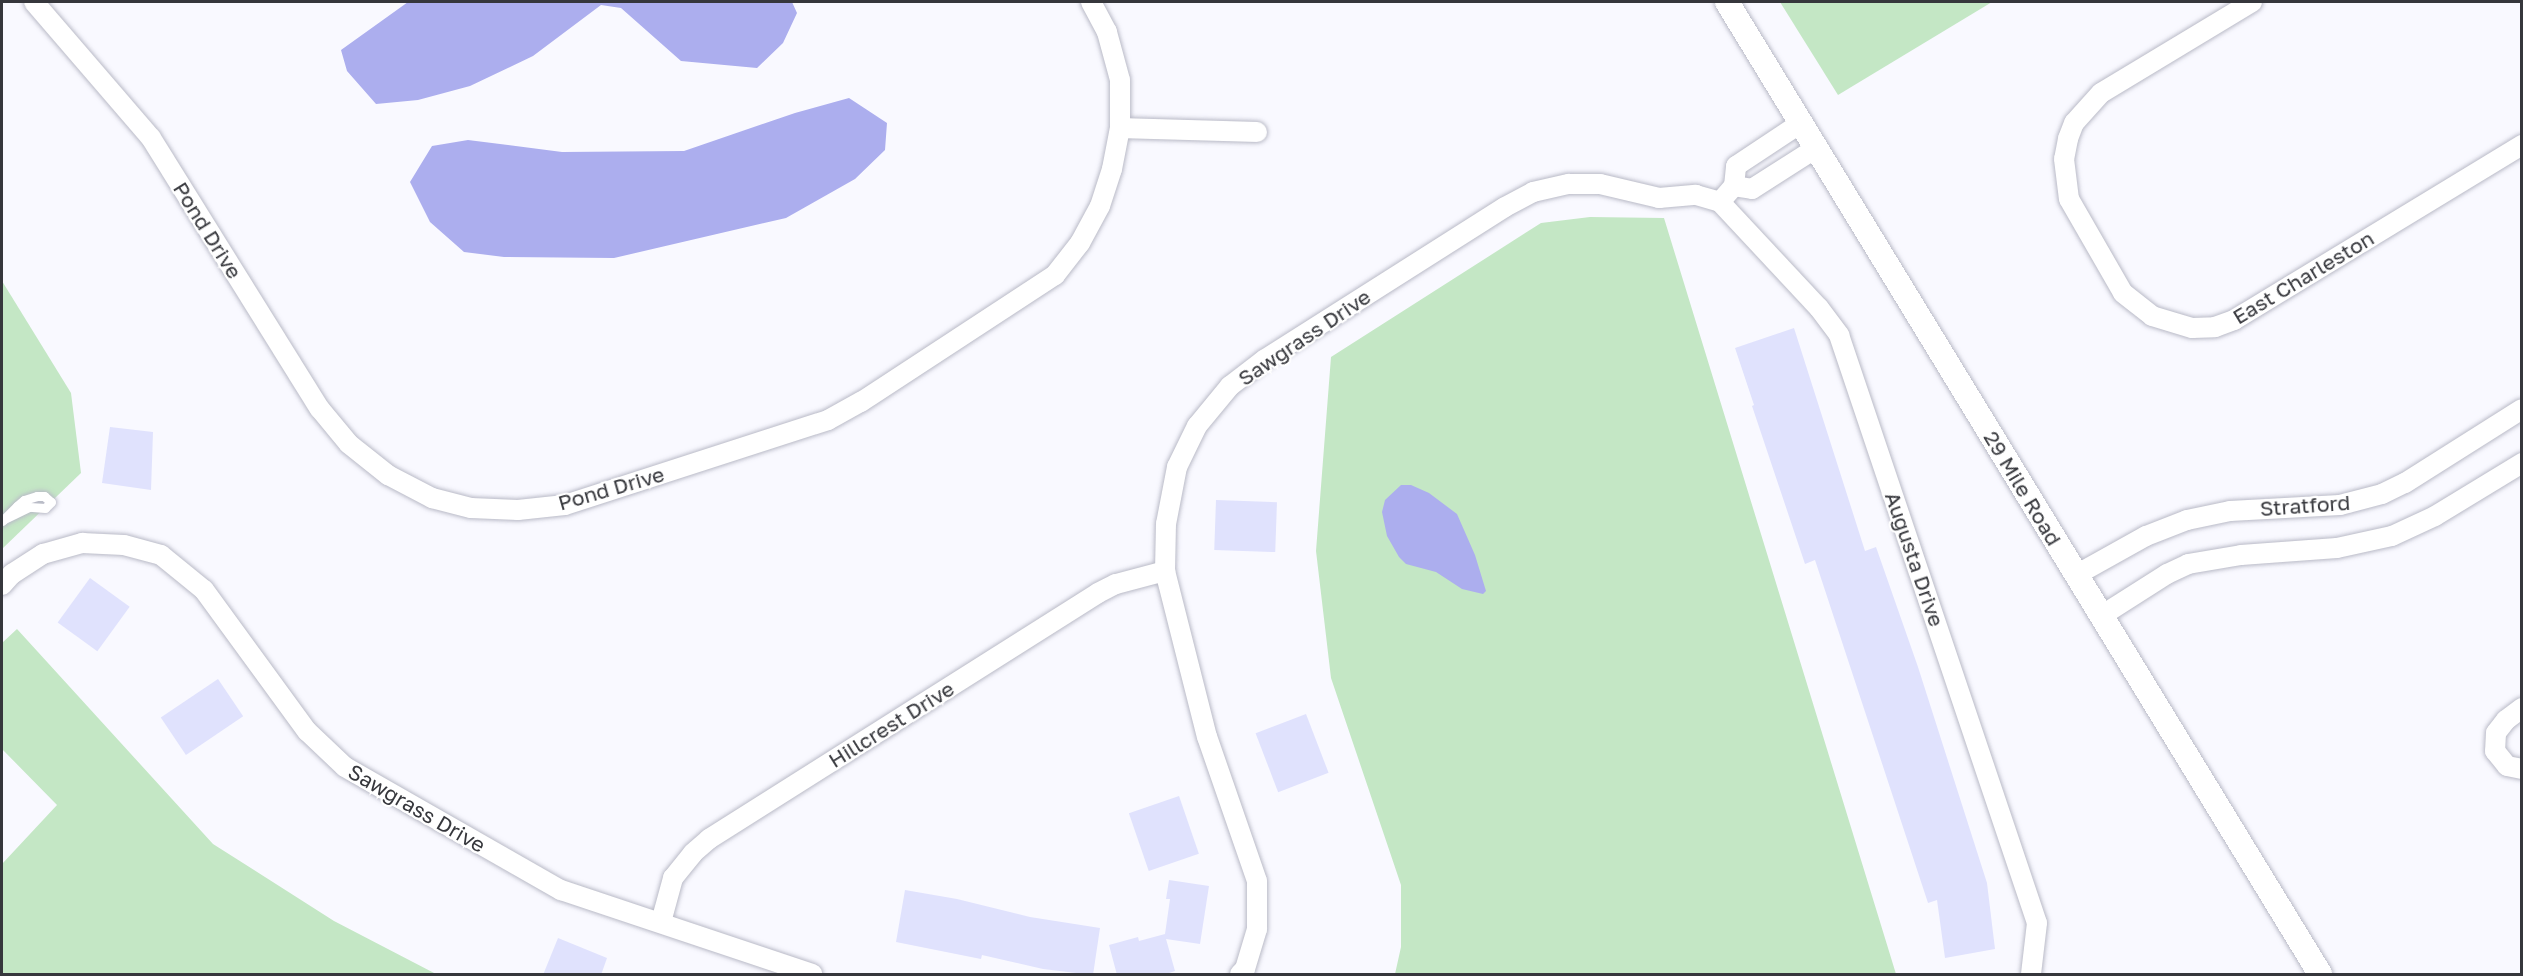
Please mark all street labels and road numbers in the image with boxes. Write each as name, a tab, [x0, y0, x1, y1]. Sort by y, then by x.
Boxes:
street label: Pond Drive	[168, 177, 248, 283]
street label: East Charleston	[2228, 225, 2378, 329]
street label: Sawgrass Drive	[1233, 283, 1375, 391]
street label: 29 Mile Road	[1979, 426, 2067, 550]
street label: Pond Drive	[555, 461, 667, 515]
street label: Augusta Drive	[1880, 488, 1950, 630]
street label: Stratford	[2259, 489, 2351, 521]
street label: Hillcrest Drive	[824, 675, 958, 773]
street label: Sawgrass Drive	[344, 759, 490, 857]

